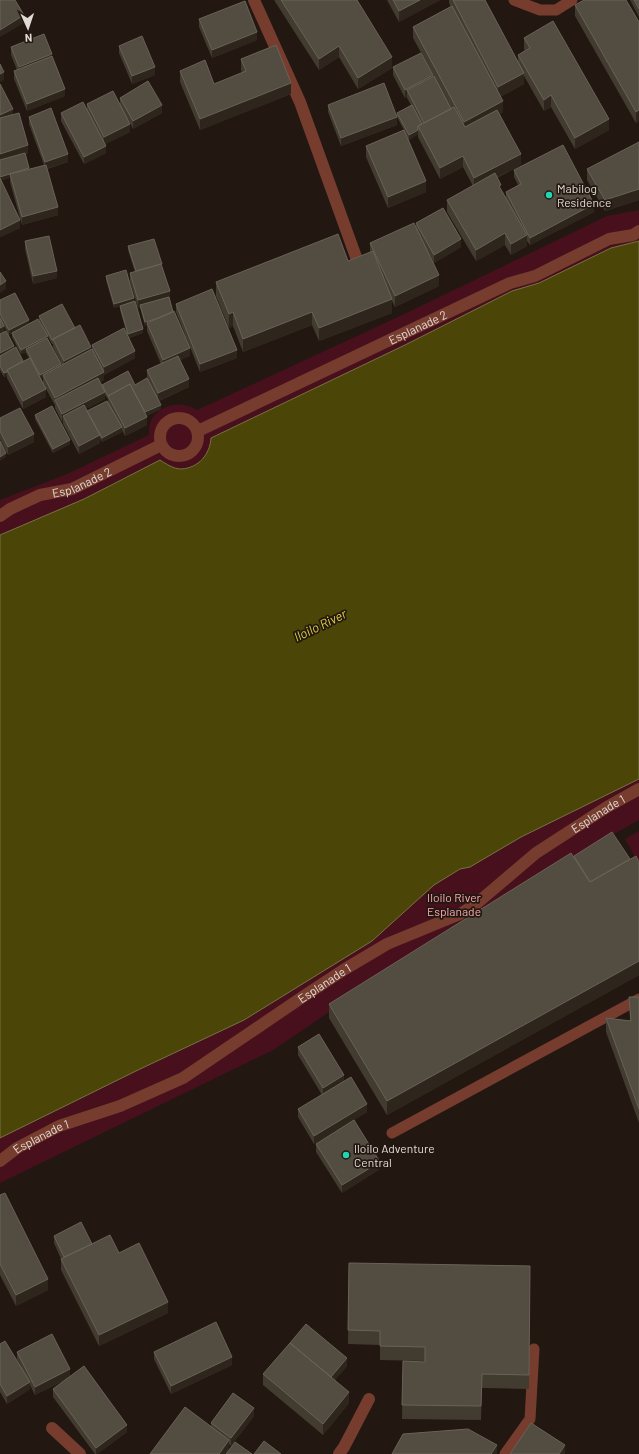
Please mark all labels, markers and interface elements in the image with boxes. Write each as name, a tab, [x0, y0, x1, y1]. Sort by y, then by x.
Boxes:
north arrow	[8, 8, 48, 48]
text: N	[25, 32, 33, 45]
place label: Mabilog Residence	[557, 181, 611, 209]
marker: Mabilog Residence	[544, 190, 554, 200]
street label: Esplanade 2	[386, 307, 449, 347]
street label: Esplanade 2	[51, 464, 113, 500]
water label: Iloilo River	[291, 605, 349, 645]
street label: Esplanade 1	[568, 792, 627, 835]
park label: Iloilo River Esplanade	[427, 890, 482, 918]
street label: Esplanade 1	[295, 960, 353, 1005]
street label: Esplanade 1	[10, 1116, 70, 1156]
place label: Iloilo Adventure Central	[354, 1141, 435, 1169]
marker: Iloilo Adventure Central	[341, 1150, 351, 1160]

